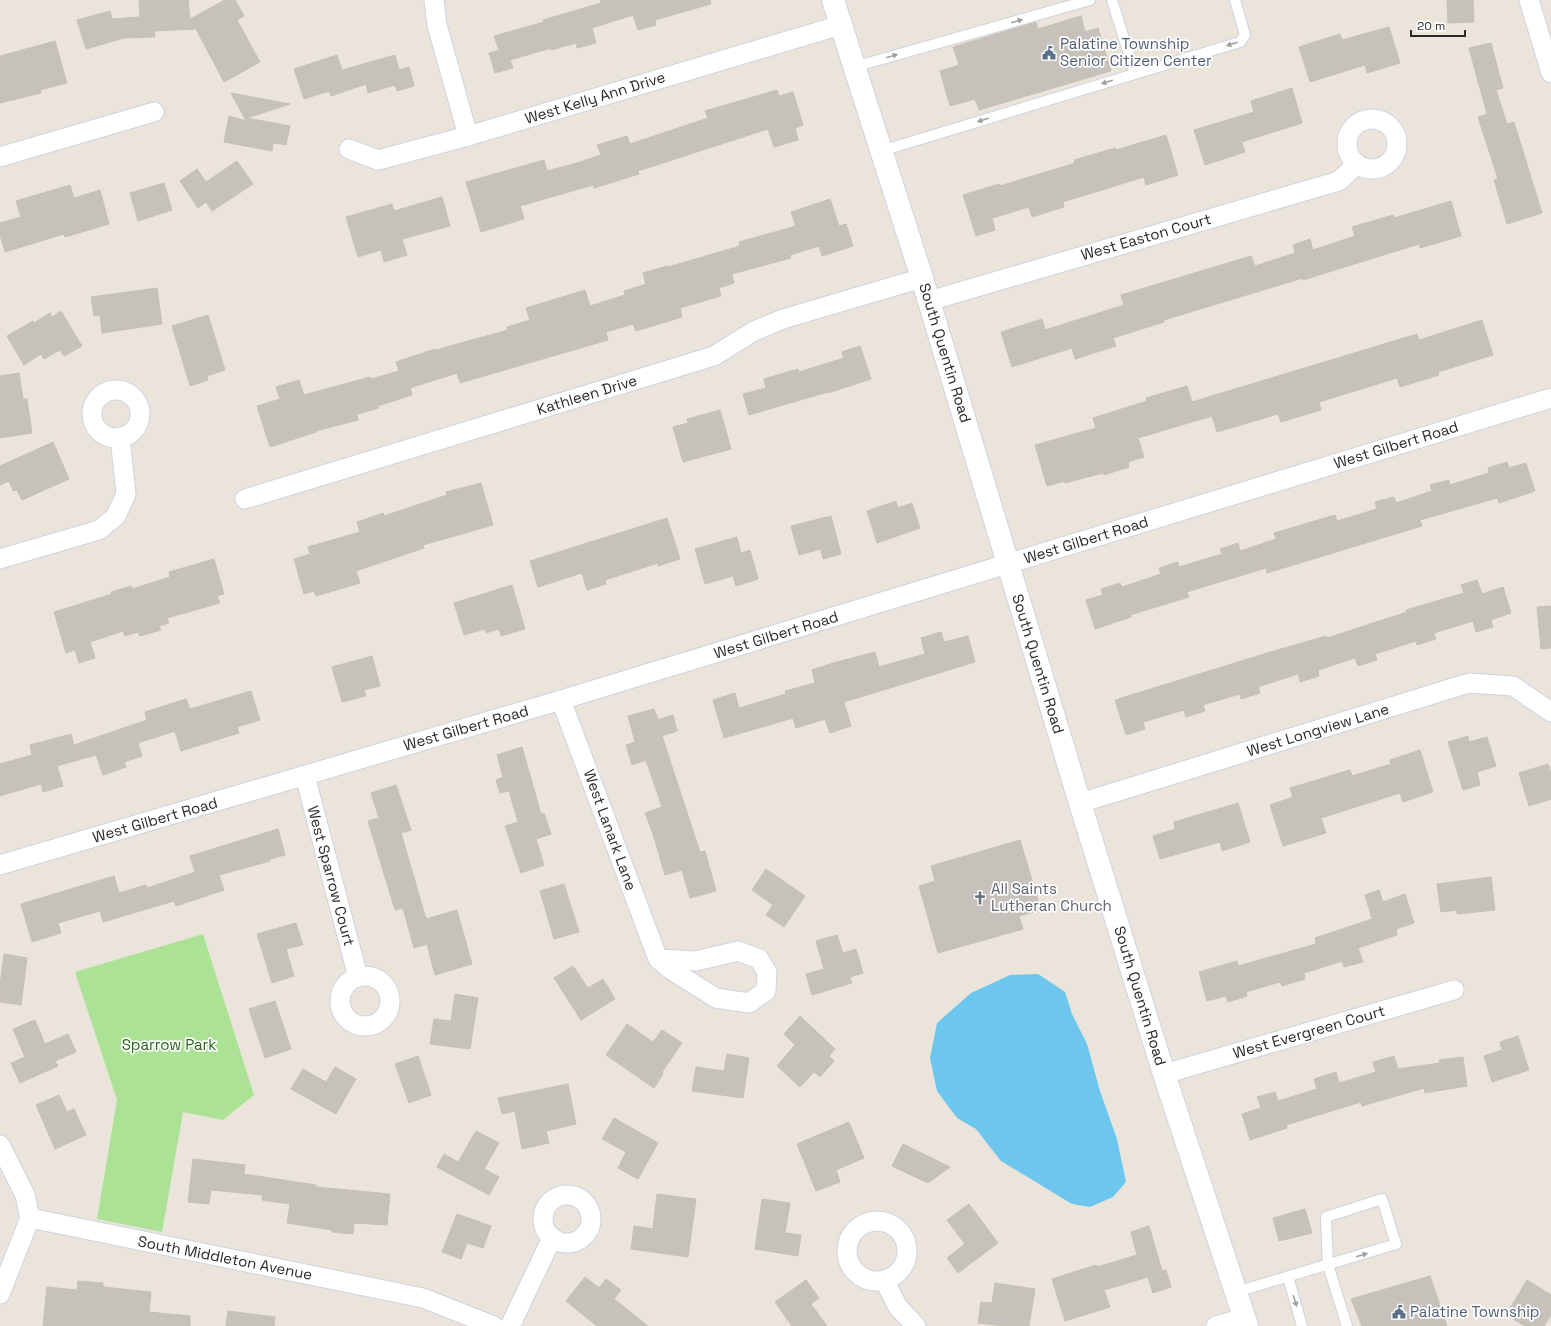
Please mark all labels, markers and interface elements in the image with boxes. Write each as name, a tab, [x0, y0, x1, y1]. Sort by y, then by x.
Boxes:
scale bar	[1411, 12, 1465, 38]
one-way arrow	[1011, 18, 1023, 24]
text: 20 m	[1417, 18, 1445, 34]
place label: Palatine Township Senior Citizen Center	[1060, 34, 1212, 70]
one-way arrow	[1225, 41, 1237, 47]
public building icon: Palatine Township Senior Citizen Center	[1041, 45, 1057, 61]
one-way arrow	[886, 53, 898, 59]
street label: West Kelly Ann Drive	[522, 67, 667, 128]
one-way arrow	[1101, 79, 1113, 85]
one-way arrow	[977, 117, 989, 123]
street label: West Easton Court	[1079, 209, 1213, 264]
street label: South Quentin Road	[915, 281, 976, 425]
street label: Kathleen Drive	[534, 370, 639, 419]
street label: West Gilbert Road	[1331, 417, 1460, 473]
street label: West Gilbert Road	[1021, 512, 1150, 568]
street label: South Quentin Road	[1008, 592, 1069, 736]
street label: West Gilbert Road	[711, 607, 840, 663]
street label: West Longview Lane	[1244, 699, 1391, 760]
street label: West Gilbert Road	[401, 701, 531, 754]
street label: West Lanark Lane	[580, 767, 641, 893]
street label: West Gilbert Road	[90, 793, 220, 846]
street label: West Sparrow Court	[304, 804, 359, 948]
place label: All Saints Lutheran Church	[991, 879, 1112, 915]
church icon: All Saints Lutheran Church	[972, 890, 988, 906]
street label: South Quentin Road	[1110, 924, 1171, 1068]
street label: West Evergreen Court	[1231, 1001, 1387, 1062]
park label: Sparrow Park	[122, 1035, 216, 1054]
street label: South Middleton Avenue	[136, 1231, 314, 1284]
one-way arrow	[1356, 1252, 1368, 1258]
one-way arrow	[1292, 1296, 1298, 1308]
place label: Palatine Township	[1410, 1302, 1540, 1321]
public building icon: Palatine Township	[1391, 1304, 1407, 1320]

